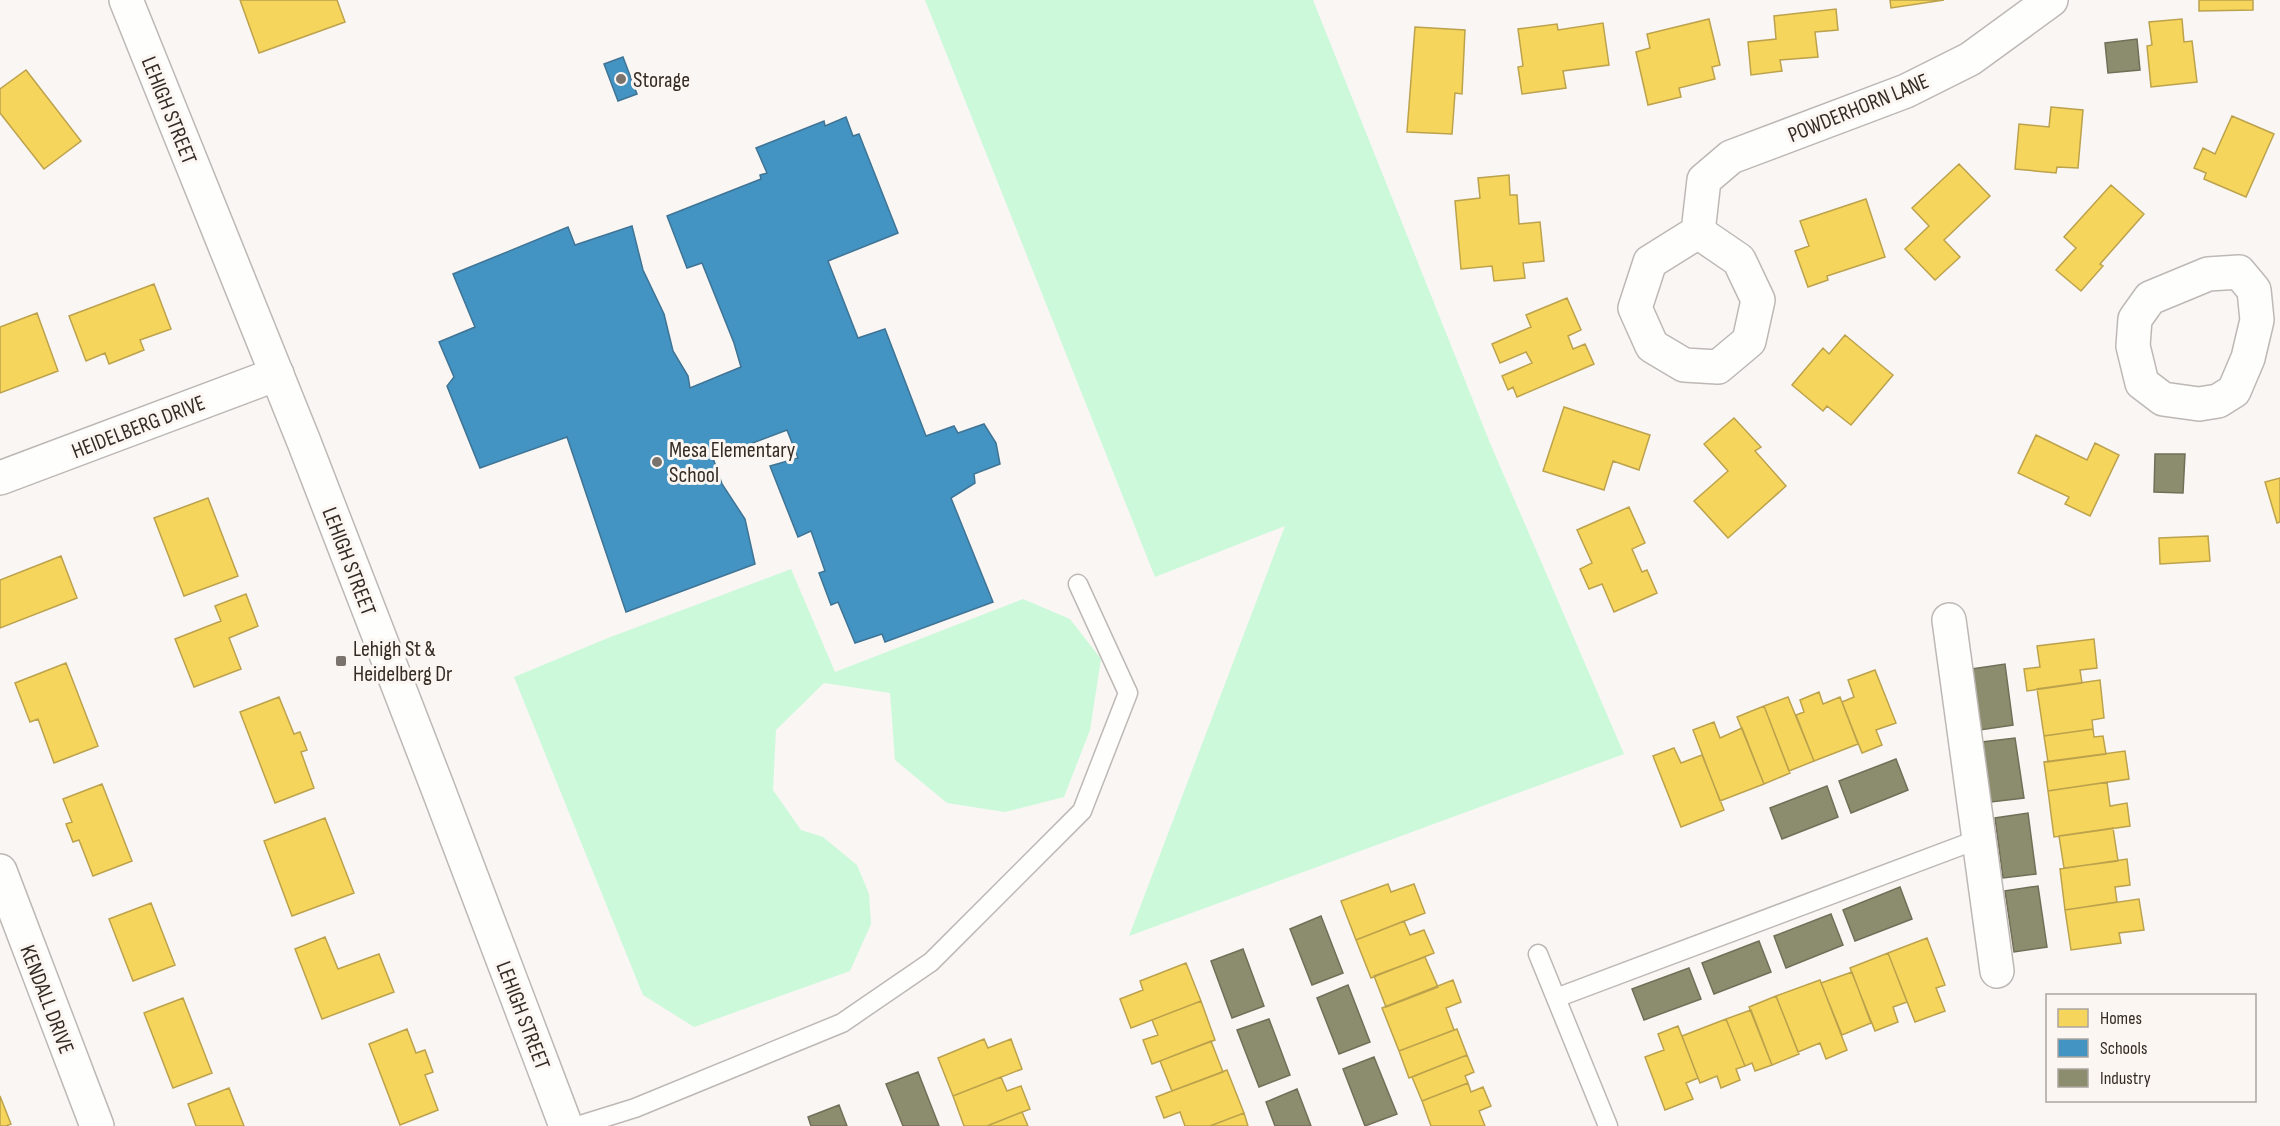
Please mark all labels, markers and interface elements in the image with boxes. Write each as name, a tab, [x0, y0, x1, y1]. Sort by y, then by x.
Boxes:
street label: LEHIGH STREET	[135, 53, 202, 168]
place label: Storage	[633, 67, 690, 94]
street label: POWDERHORN LANE	[1784, 68, 1933, 149]
marker: Storage	[614, 72, 628, 86]
street label: HEIDELBERG DRIVE	[68, 390, 209, 465]
place label: Mesa Elementary School	[669, 437, 796, 489]
marker: Mesa Elementary School	[650, 455, 664, 469]
street label: LEHIGH STREET	[316, 504, 382, 620]
place label: Lehigh St & Heidelberg Dr	[353, 636, 452, 688]
marker: Lehigh St & Heidelberg Dr	[334, 654, 348, 668]
street label: KENDALL DRIVE	[14, 941, 80, 1058]
street label: LEHIGH STREET	[490, 958, 556, 1074]
legend	[2046, 994, 2256, 1102]
text: Homes	[2100, 1008, 2142, 1029]
text: Schools	[2100, 1038, 2147, 1059]
text: Industry	[2100, 1068, 2151, 1089]

